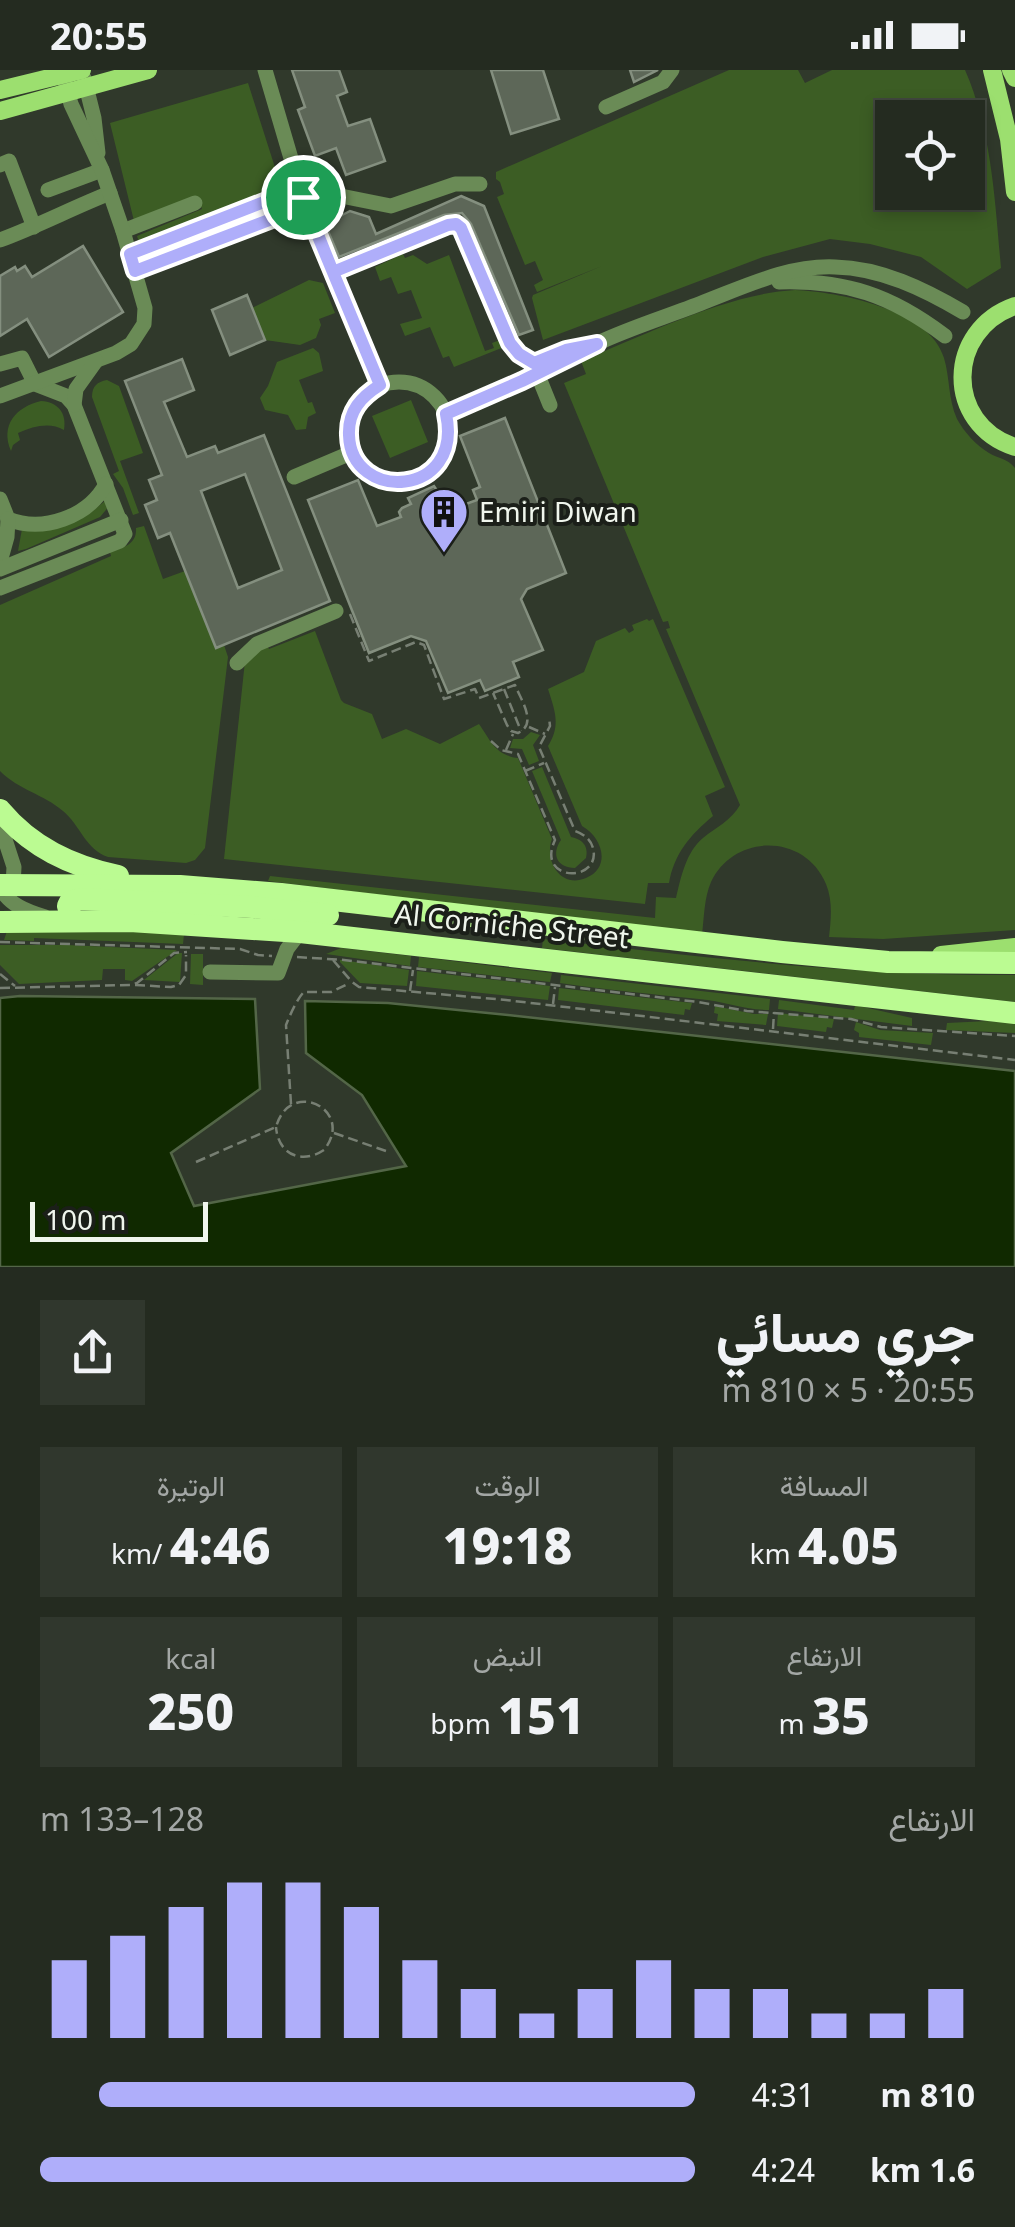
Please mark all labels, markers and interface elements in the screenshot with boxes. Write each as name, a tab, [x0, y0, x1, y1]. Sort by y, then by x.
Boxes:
text: 20:55	[50, 9, 148, 61]
map controls	[875, 100, 985, 210]
button: locate	[875, 100, 985, 210]
pin	[261, 155, 346, 240]
icon: arrive	[276, 170, 331, 225]
building icon: Emiri Diwan	[418, 486, 470, 554]
place label: Emiri Diwan	[479, 492, 637, 530]
street label: Al Corniche Street	[393, 894, 631, 956]
scale bar	[30, 1197, 208, 1242]
text: 100 m	[45, 1200, 127, 1238]
text: جري مسائي	[716, 1293, 975, 1368]
button: share	[40, 1300, 145, 1405]
text: 20:55 · 5 × 810 m	[722, 1368, 975, 1411]
text: الوتيرة	[157, 1466, 225, 1504]
text: الوقت	[475, 1466, 540, 1504]
text: المسافة	[780, 1466, 869, 1504]
text: 4:46	[170, 1511, 271, 1579]
text: 19:18	[443, 1511, 572, 1579]
text: 4.05	[798, 1511, 899, 1579]
text: /km	[111, 1534, 170, 1572]
text: km	[749, 1534, 798, 1572]
text: النبض	[473, 1636, 542, 1674]
text: الارتفاع	[786, 1636, 862, 1674]
text: kcal	[165, 1639, 217, 1677]
text: 250	[147, 1677, 234, 1745]
text: 151	[498, 1681, 585, 1749]
text: 35	[812, 1681, 870, 1749]
text: bpm	[430, 1704, 498, 1742]
text: m	[779, 1704, 812, 1742]
text: 128–133 m	[40, 1797, 204, 1840]
text: الارتفاع	[888, 1797, 975, 1840]
text: 4:31	[752, 2073, 815, 2116]
text: 810 m	[881, 2073, 975, 2116]
text: 4:24	[752, 2148, 815, 2191]
text: 1.6 km	[870, 2148, 975, 2191]

